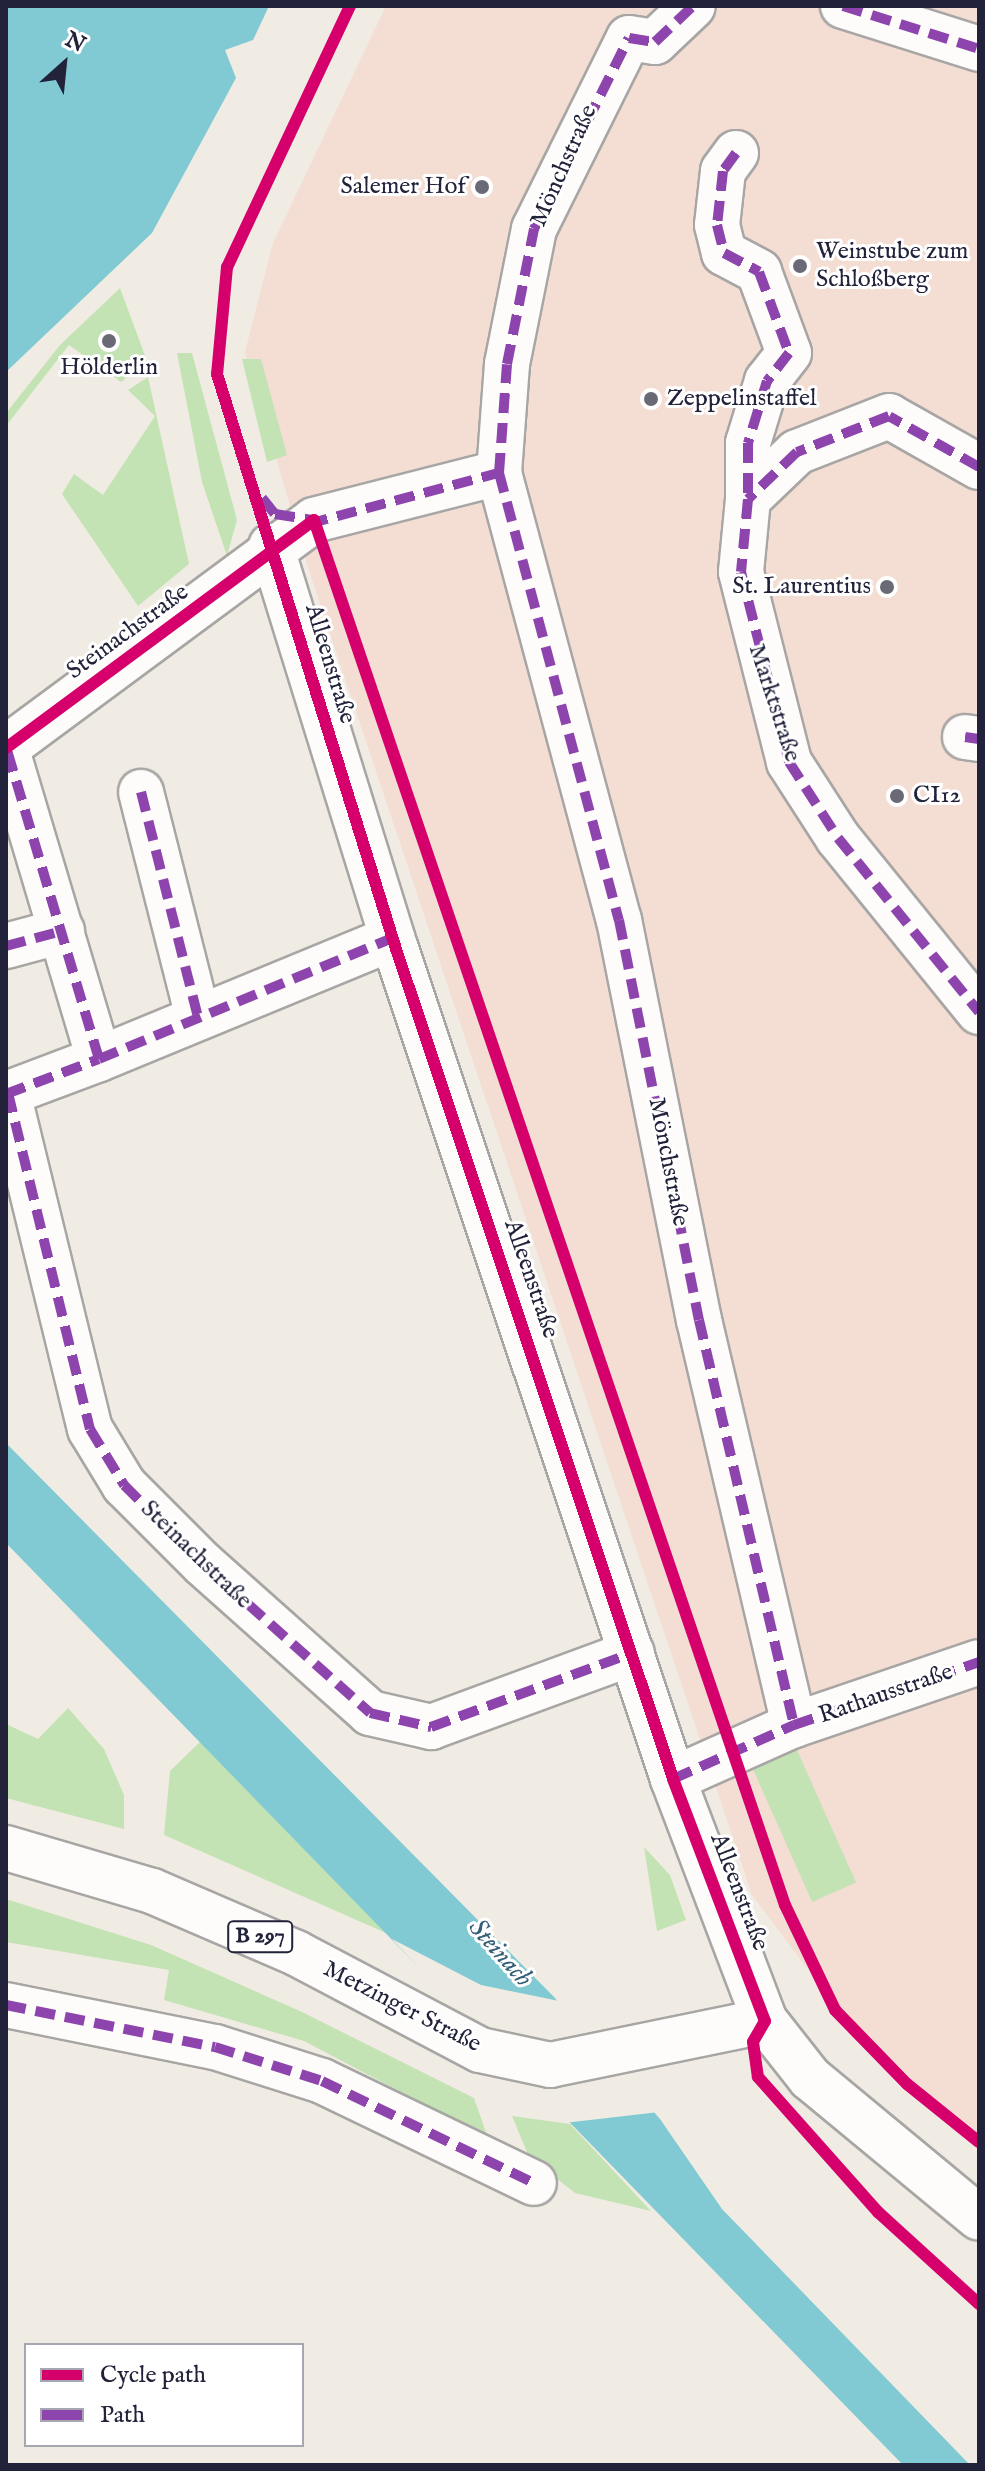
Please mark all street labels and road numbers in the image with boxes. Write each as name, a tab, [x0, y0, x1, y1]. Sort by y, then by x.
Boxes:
street label: Mönchstraße	[524, 101, 604, 231]
street label: Steinachstraße	[62, 578, 194, 686]
street label: Alleenstraße	[298, 601, 362, 727]
street label: Marktstraße	[741, 641, 807, 765]
street label: Mönchstraße	[641, 1095, 695, 1229]
street label: Alleenstraße	[497, 1216, 565, 1342]
street label: Steinachstraße	[134, 1495, 258, 1615]
street label: Rathausstraße	[815, 1658, 957, 1730]
street label: Alleenstraße	[703, 1829, 775, 1955]
road number: B 297	[226, 1919, 294, 1955]
street label: Metzinger Straße	[318, 1955, 486, 2059]

